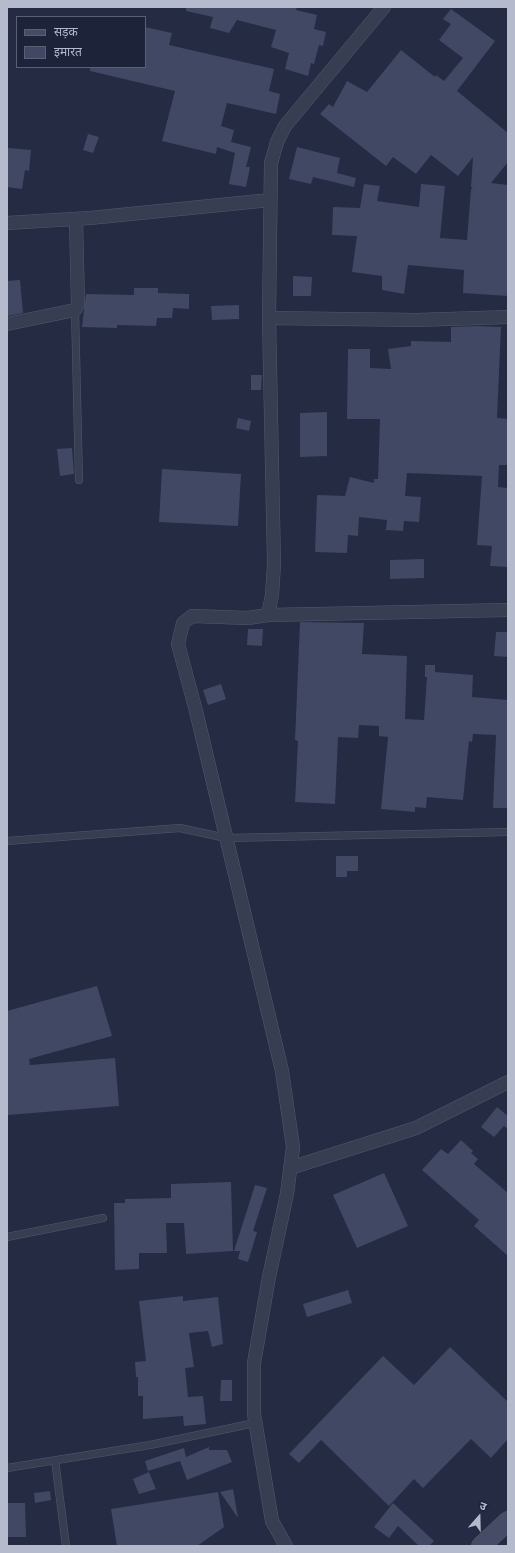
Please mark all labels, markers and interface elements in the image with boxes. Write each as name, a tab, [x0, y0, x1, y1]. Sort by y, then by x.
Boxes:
legend	[16, 16, 146, 68]
text: सड़क	[54, 23, 78, 41]
text: इमारत	[54, 43, 82, 61]
north arrow	[459, 1497, 499, 1537]
text: उ	[477, 1497, 489, 1514]

